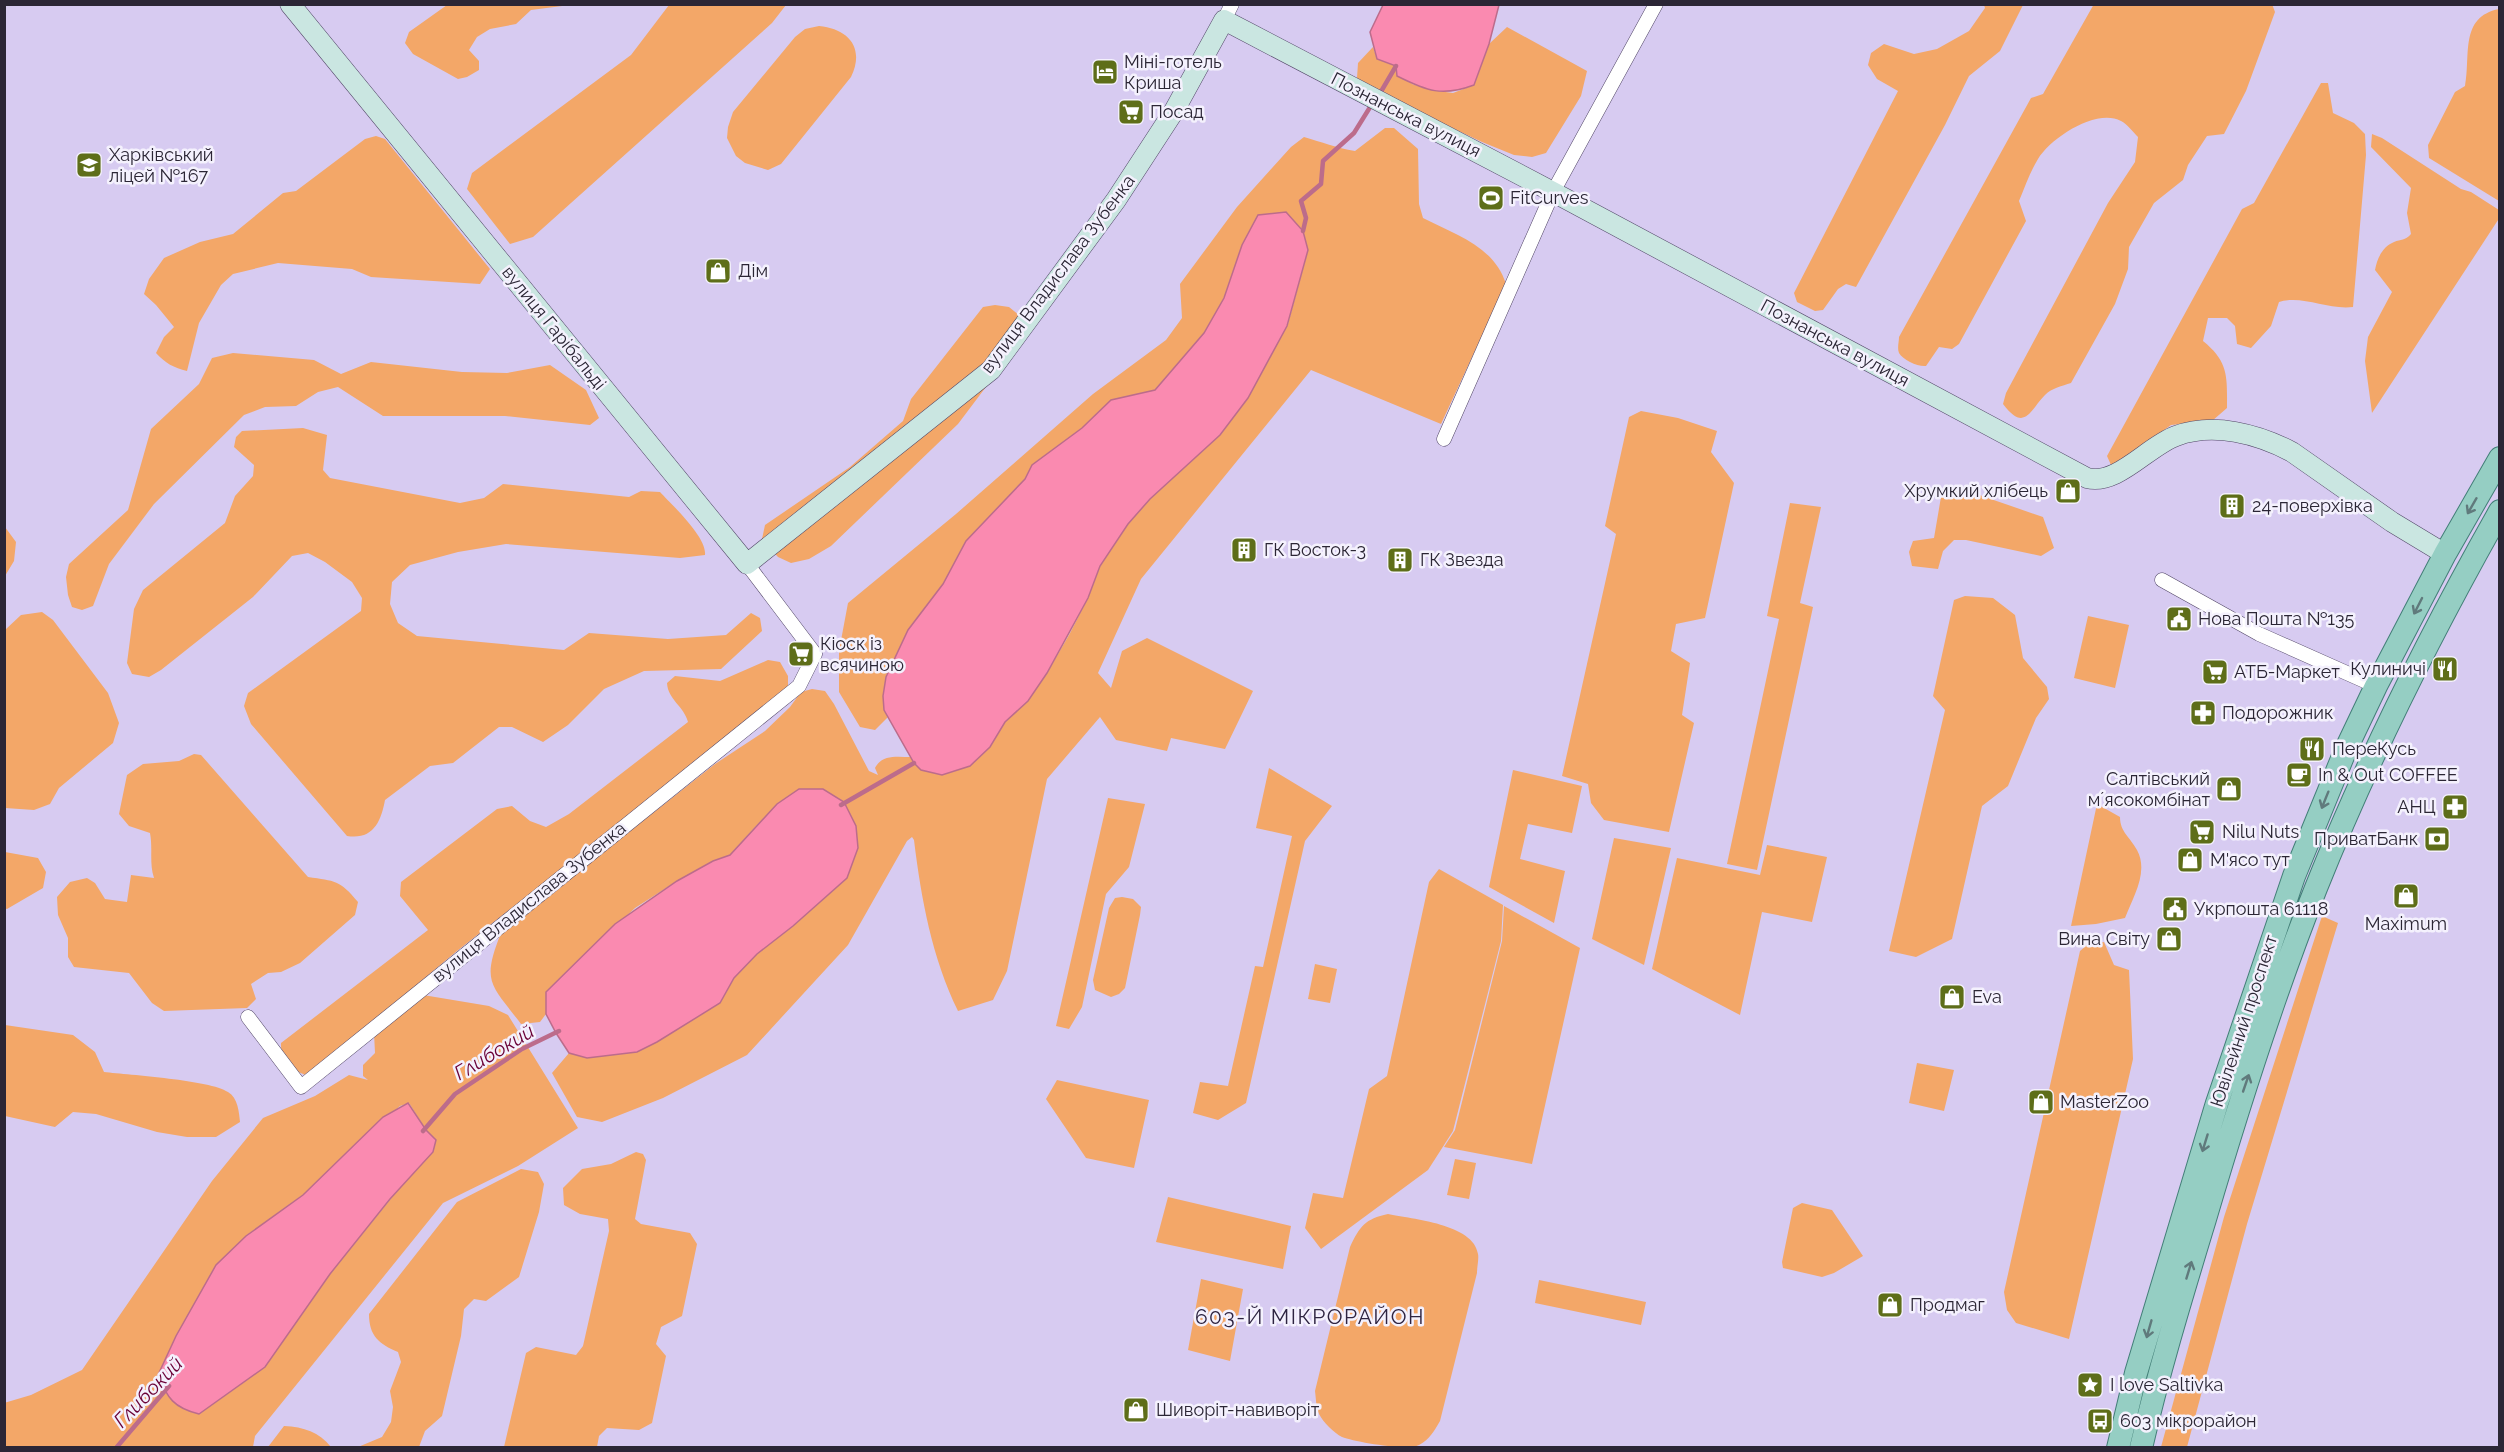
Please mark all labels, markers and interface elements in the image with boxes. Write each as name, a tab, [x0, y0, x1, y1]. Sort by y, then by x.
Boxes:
place label: Міні-готель Криша	[1124, 51, 1222, 93]
hotel icon: Міні-готель Криша	[1090, 57, 1120, 87]
street label: Познанська вулиця	[1328, 68, 1485, 161]
supermarket icon: Посад	[1116, 97, 1146, 127]
place label: Посад	[1150, 101, 1204, 122]
place label: Харківський ліцей №167	[109, 144, 214, 186]
school or university icon: Харківський ліцей №167	[74, 150, 104, 180]
street label: вулиця Владислава Зубенка	[976, 171, 1139, 377]
sports icon: FitCurves	[1476, 183, 1506, 213]
place label: FitCurves	[1510, 187, 1589, 208]
shop icon: Дім	[703, 256, 733, 286]
place label: Дім	[738, 260, 768, 281]
street label: вулиця Гарібальді	[498, 262, 611, 394]
street label: Познанська вулиця	[1757, 295, 1913, 391]
shop icon: Хрумкий хлібець	[2053, 476, 2083, 506]
place label: Хрумкий хлібець	[1904, 480, 2048, 501]
building icon: 24-поверхівка	[2217, 491, 2247, 521]
place label: 24-поверхівка	[2252, 495, 2373, 516]
one-way arrow	[2466, 497, 2478, 514]
building icon: ГК Восток-3	[1229, 535, 1259, 565]
place label: ГК Восток-3	[1264, 539, 1366, 560]
building icon: ГК Звезда	[1385, 545, 1415, 575]
place label: ГК Звезда	[1420, 549, 1504, 570]
one-way arrow	[2412, 596, 2423, 614]
public building icon: Нова Пошта №135	[2164, 604, 2194, 634]
place label: Нова Пошта №135	[2198, 608, 2355, 629]
place label: Кіоск із всячиною	[820, 633, 904, 675]
supermarket icon: Кіоск із всячиною	[786, 639, 816, 669]
restaurant icon: Кулиничі	[2430, 654, 2460, 684]
supermarket icon: АТБ-Маркет	[2200, 657, 2230, 687]
place label: Кулиничі	[2350, 658, 2426, 679]
place label: АТБ-Маркет	[2234, 661, 2340, 682]
pharmacy icon: Подорожник	[2188, 698, 2218, 728]
place label: Подорожник	[2222, 702, 2333, 723]
restaurant icon: ПереКусь	[2297, 734, 2327, 764]
place label: ПереКусь	[2332, 738, 2416, 759]
cafe icon: In & Out COFFEE	[2284, 760, 2314, 790]
place label: In & Out COFFEE	[2318, 764, 2458, 785]
place label: Салтівський мʼясокомбінат	[2088, 768, 2210, 810]
shop icon: Салтівський мʼясокомбінат	[2214, 774, 2244, 804]
one-way arrow	[2319, 791, 2330, 809]
pharmacy icon: АНЦ	[2440, 792, 2470, 822]
place label: АНЦ	[2397, 796, 2436, 817]
street label: вулиця Владислава Зубенка	[428, 817, 630, 986]
supermarket icon: Nilu Nuts	[2187, 817, 2217, 847]
place label: Nilu Nuts	[2222, 821, 2300, 842]
bank icon: ПриватБанк	[2422, 824, 2452, 854]
place label: ПриватБанк	[2314, 828, 2418, 849]
shop icon: М'ясо тут	[2175, 845, 2205, 875]
place label: М'ясо тут	[2210, 849, 2290, 870]
shop icon: Maximum	[2391, 881, 2421, 911]
public building icon: Укрпошта 61118	[2160, 894, 2190, 924]
place label: Укрпошта 61118	[2194, 898, 2328, 919]
place label: Maximum	[2365, 913, 2447, 934]
shop icon: Вина Світу	[2154, 924, 2184, 954]
place label: Вина Світу	[2058, 928, 2150, 949]
street label: Ювілейний проспект	[2206, 932, 2281, 1110]
shop icon: Eva	[1937, 982, 1967, 1012]
place label: Eva	[1972, 986, 2002, 1007]
water label: Глибокий	[450, 1019, 538, 1085]
one-way arrow	[2242, 1074, 2253, 1093]
shop icon: MasterZoo	[2026, 1087, 2056, 1117]
place label: MasterZoo	[2060, 1091, 2149, 1112]
one-way arrow	[2199, 1133, 2210, 1152]
one-way arrow	[2184, 1261, 2195, 1280]
shop icon: Продмаг	[1875, 1290, 1905, 1320]
place label: Продмаг	[1910, 1294, 1985, 1315]
district label: 603-Й МІКРОРАЙОН	[1195, 1304, 1425, 1329]
one-way arrow	[2143, 1320, 2154, 1339]
water label: Глибокий	[109, 1352, 187, 1432]
place icon: I love Saltivka	[2075, 1370, 2105, 1400]
place label: I love Saltivka	[2110, 1374, 2223, 1395]
shop icon: Шиворіт-навиворіт	[1121, 1395, 1151, 1425]
place label: Шиворіт-навиворіт	[1156, 1399, 1320, 1420]
bus stop icon: 603 мікрорайон	[2085, 1406, 2115, 1436]
place label: 603 мікрорайон	[2120, 1410, 2257, 1431]

